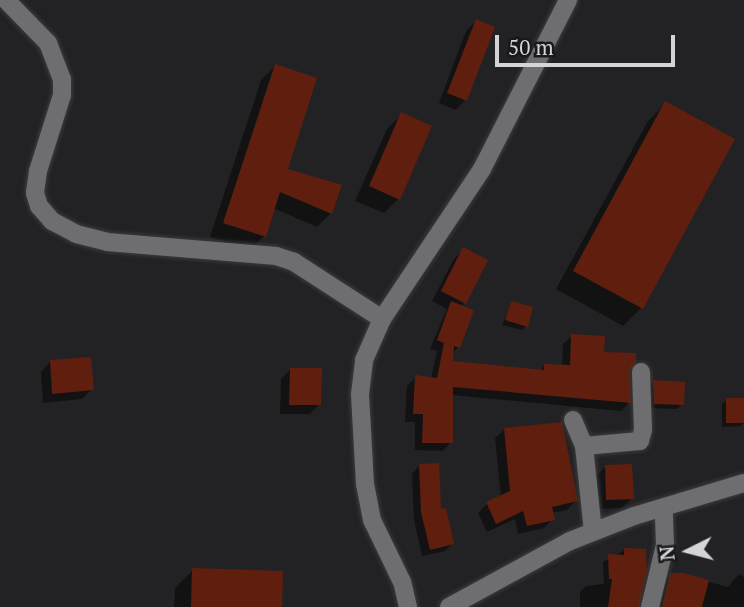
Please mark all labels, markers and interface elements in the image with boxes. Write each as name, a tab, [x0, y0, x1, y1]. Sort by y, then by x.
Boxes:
scale bar	[499, 21, 679, 65]
text: 50 m	[508, 33, 554, 61]
north arrow	[653, 516, 723, 586]
text: N	[653, 545, 680, 562]

